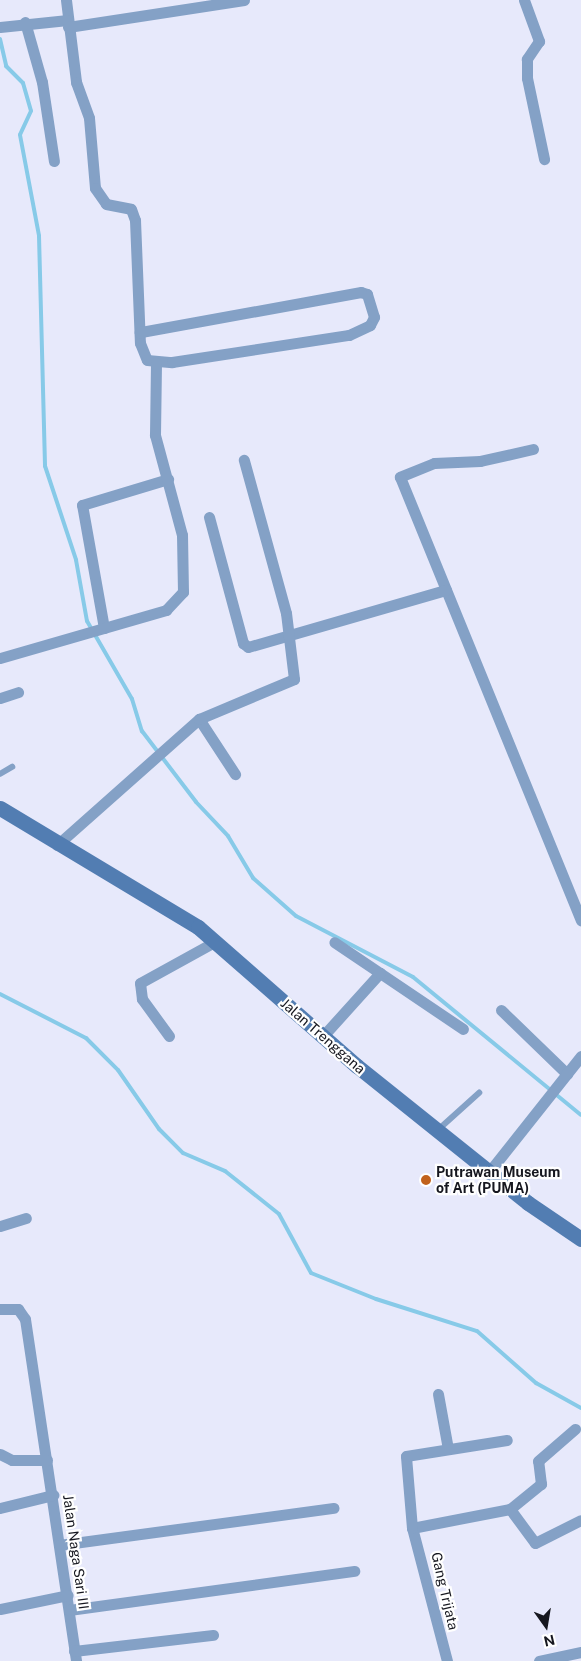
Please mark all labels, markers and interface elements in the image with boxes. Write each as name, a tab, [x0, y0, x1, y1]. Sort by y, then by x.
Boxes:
street label: Jalan Trenggana	[277, 995, 369, 1077]
place label: Putrawan Museum of Art (PUMA)	[436, 1164, 560, 1196]
marker: Putrawan Museum of Art (PUMA)	[420, 1174, 432, 1186]
street label: Jalan Naga Sari III	[60, 1494, 92, 1610]
street label: Gang Trijata	[428, 1551, 462, 1631]
north arrow	[521, 1601, 571, 1651]
text: N	[542, 1632, 557, 1650]

